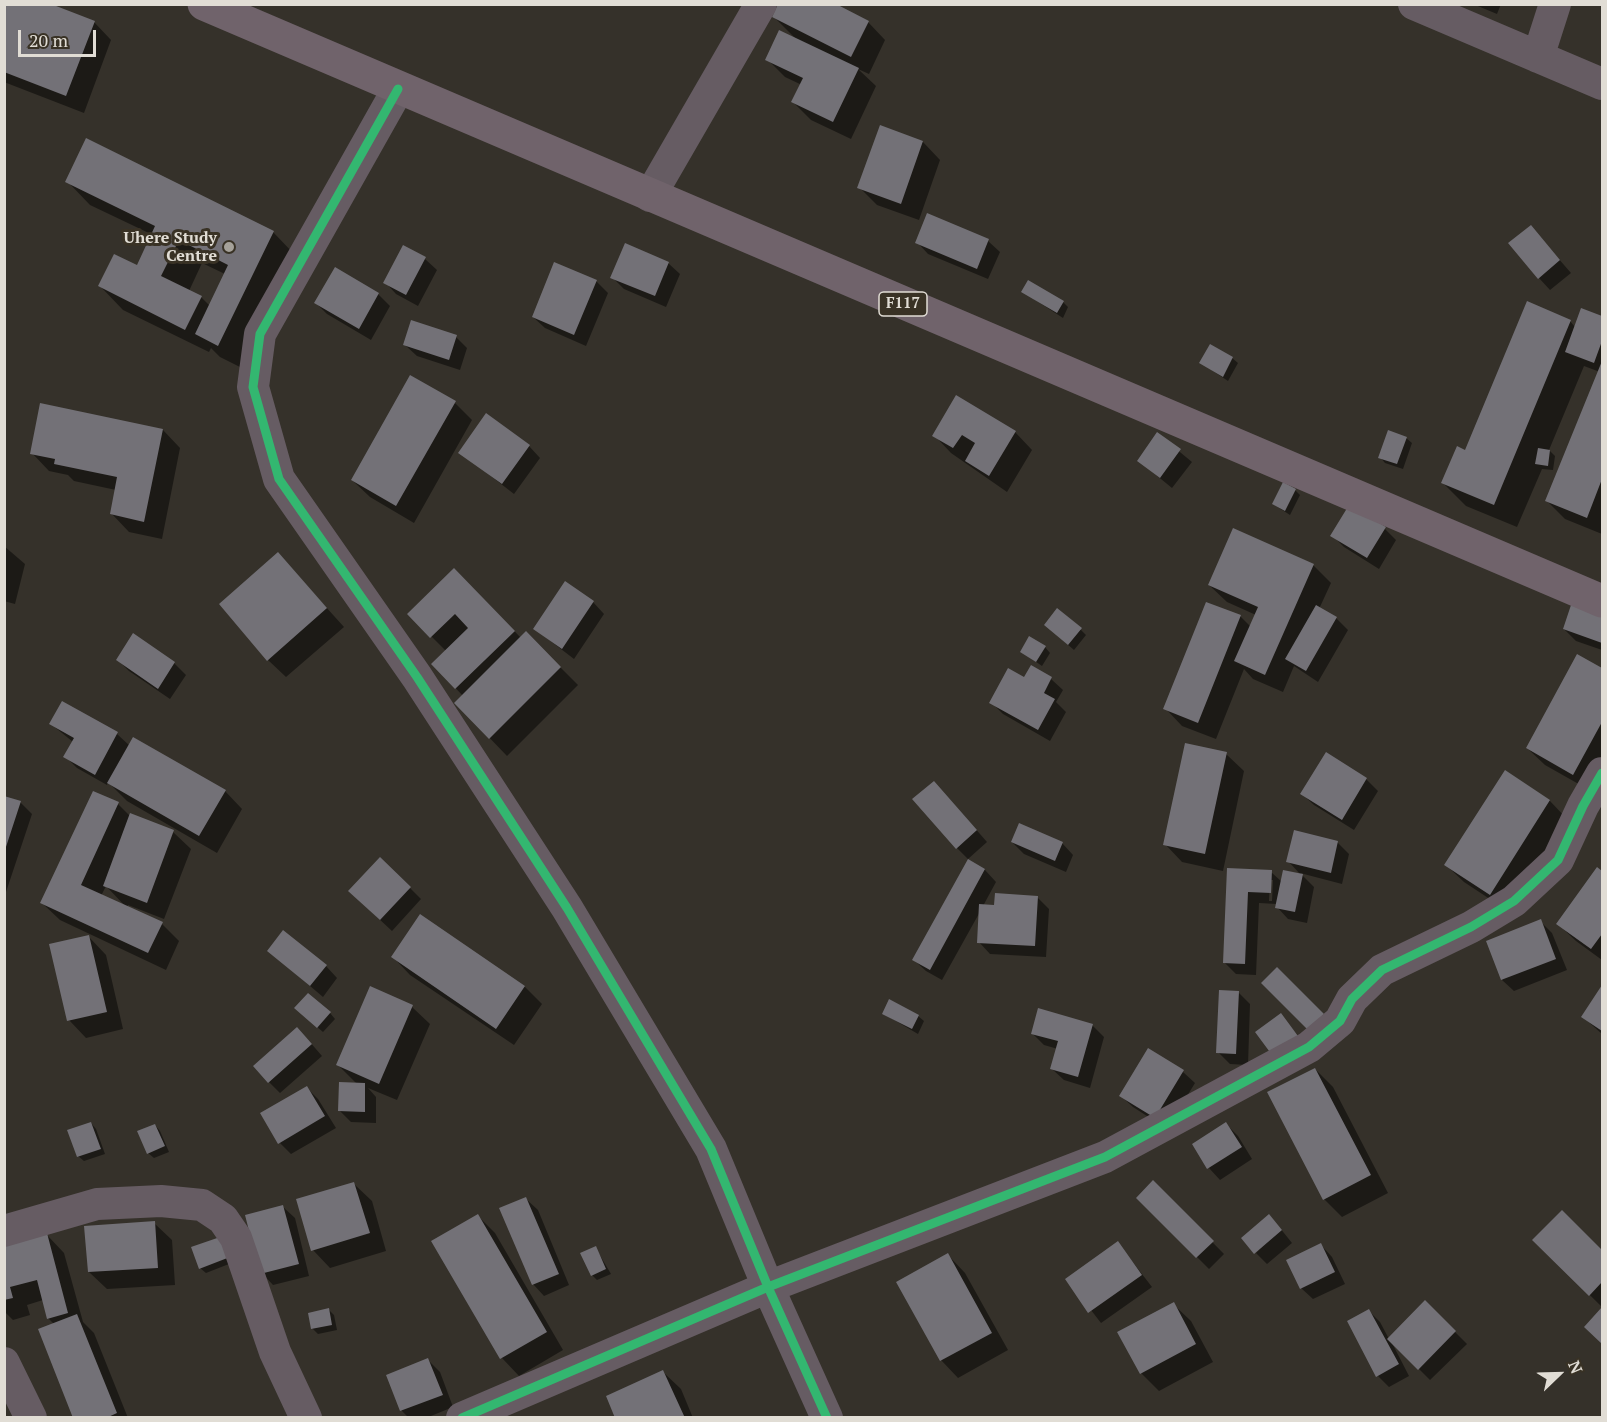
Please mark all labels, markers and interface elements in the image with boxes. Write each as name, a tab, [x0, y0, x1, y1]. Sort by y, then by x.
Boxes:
scale bar	[21, 18, 99, 56]
text: 20 m	[29, 28, 68, 52]
place label: Uhere Study Centre	[124, 228, 217, 266]
marker: Uhere Study Centre	[222, 240, 236, 254]
road number: F117	[879, 292, 927, 316]
north arrow	[1529, 1344, 1589, 1404]
text: N	[1563, 1357, 1588, 1377]

